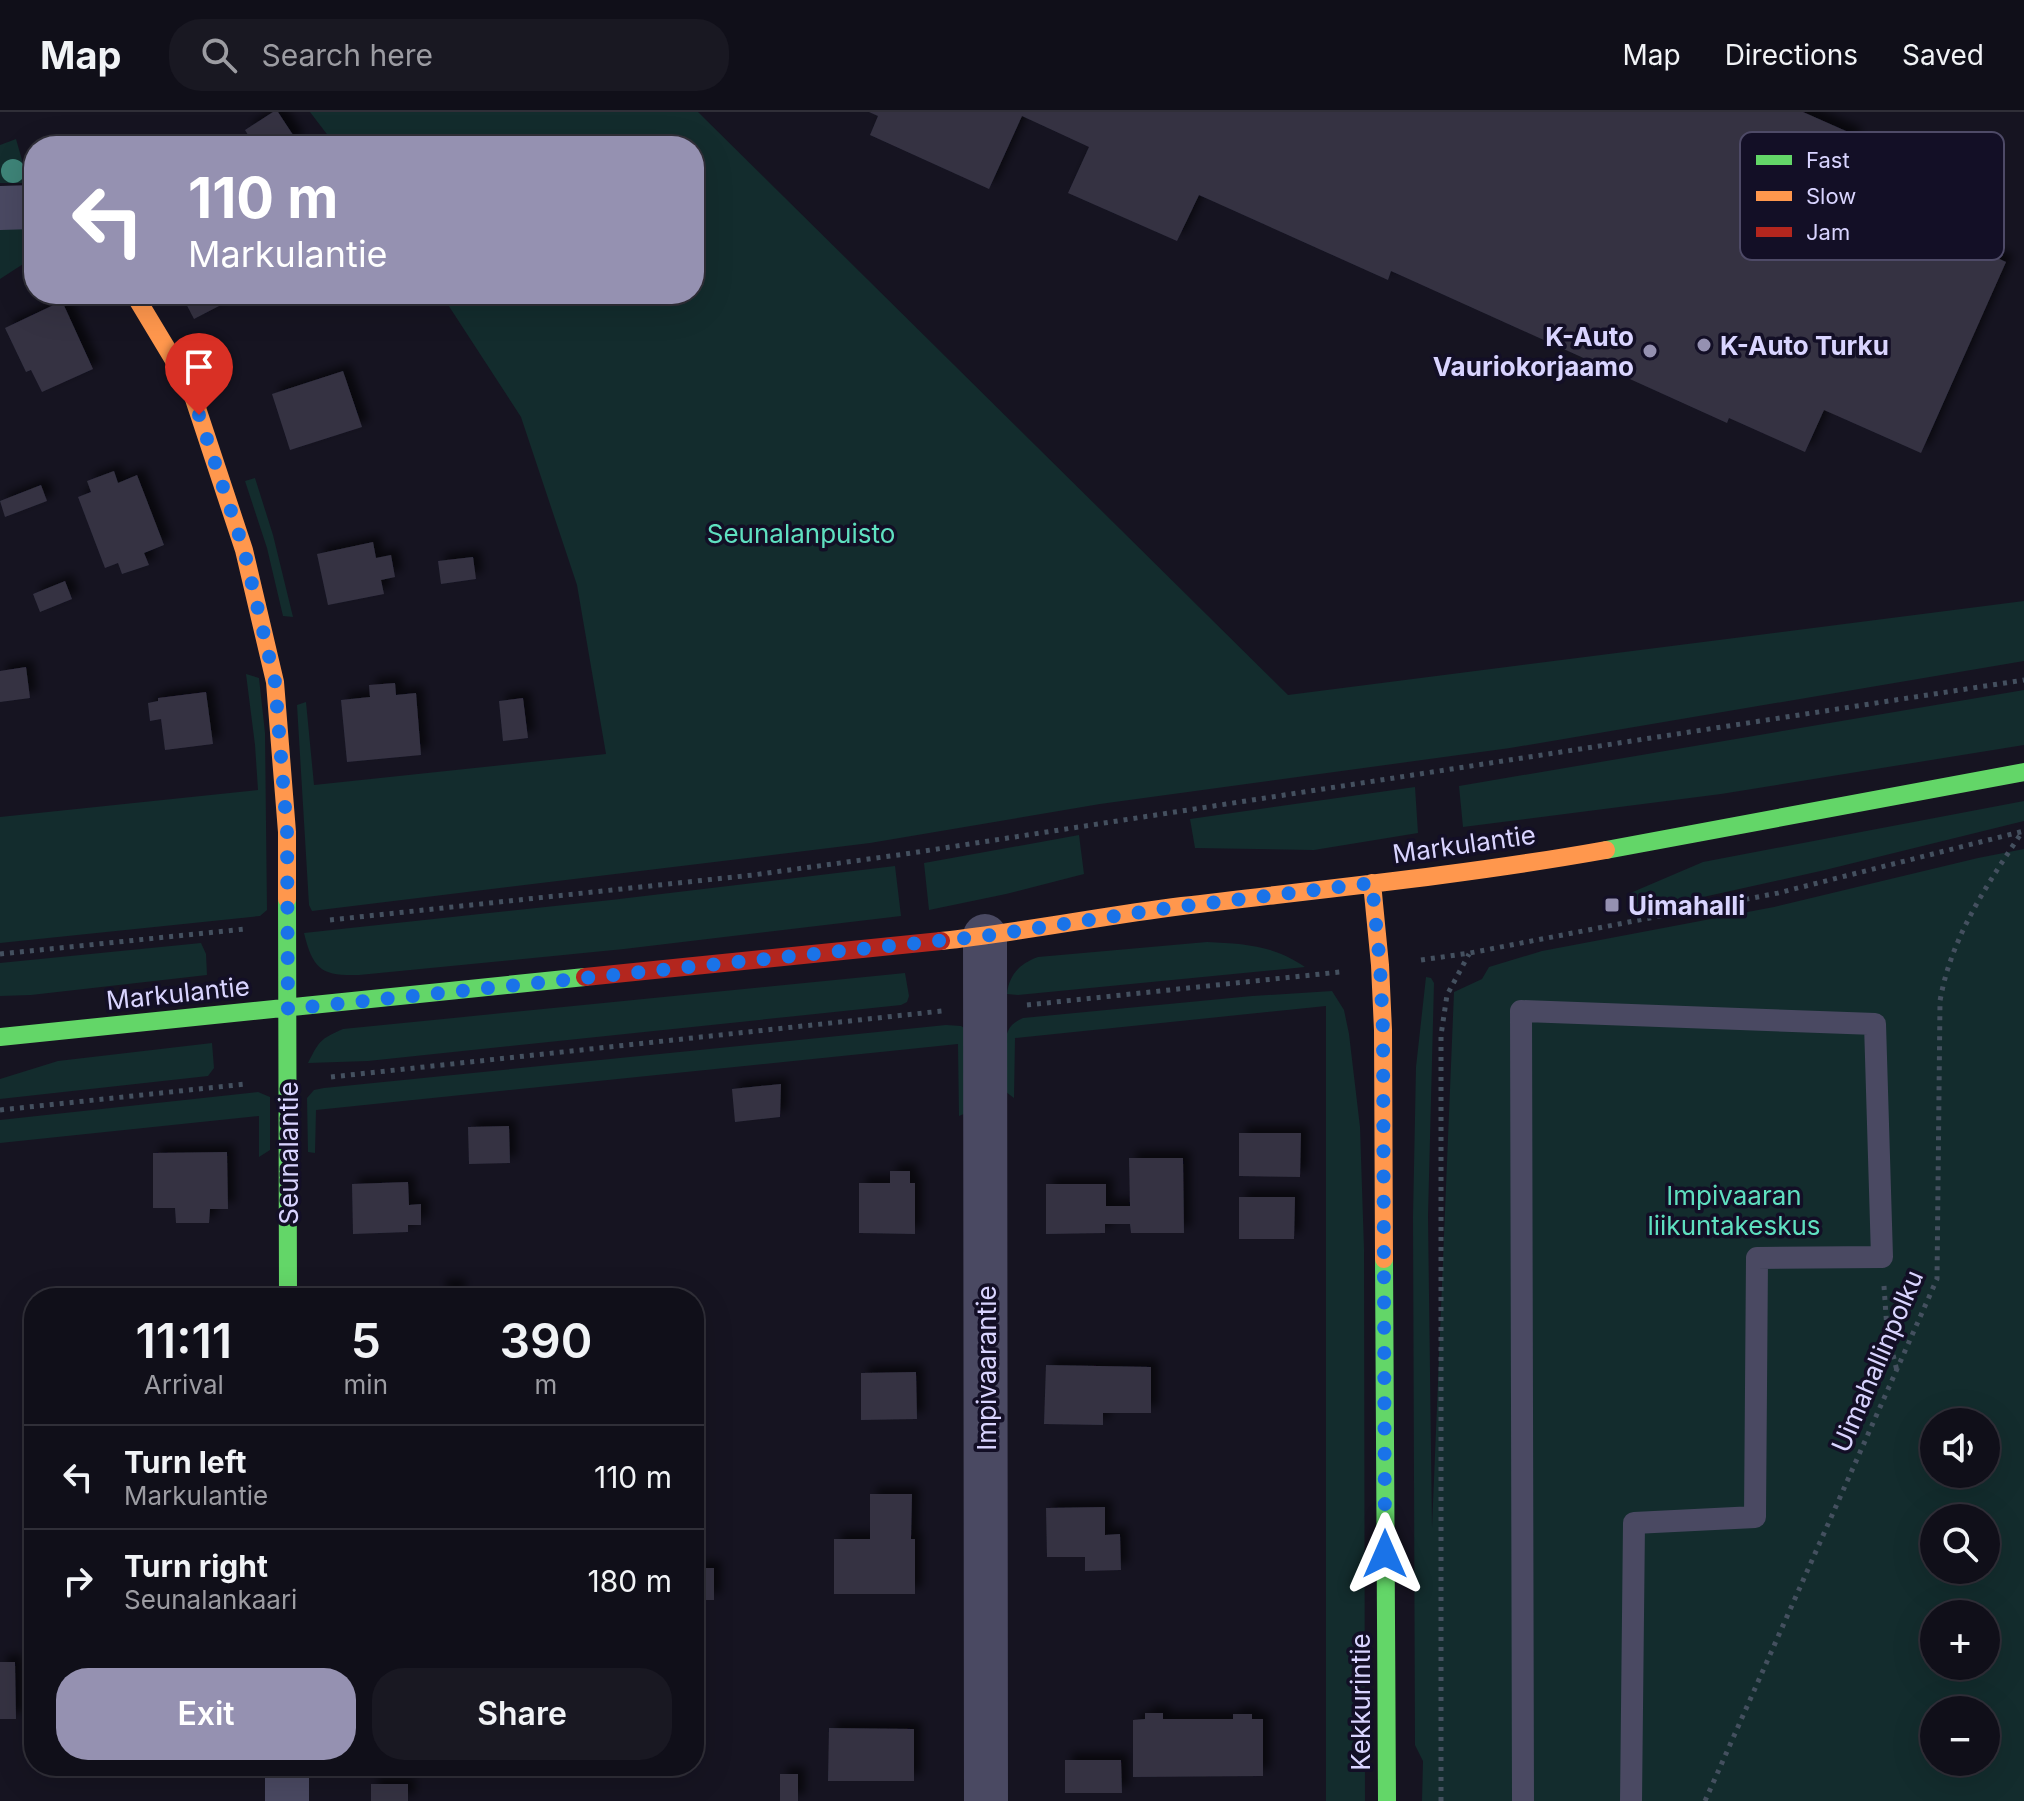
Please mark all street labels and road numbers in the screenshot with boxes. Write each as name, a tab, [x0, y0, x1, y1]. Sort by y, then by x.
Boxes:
street label: Markulantie	[1390, 819, 1538, 869]
street label: Markulantie	[105, 970, 251, 1016]
street label: Seunalantie	[273, 1081, 304, 1225]
street label: Uimahallinpolku	[1825, 1265, 1929, 1457]
street label: Impivaarantie	[971, 1285, 1002, 1451]
street label: Kekkurintie	[1345, 1633, 1376, 1771]

